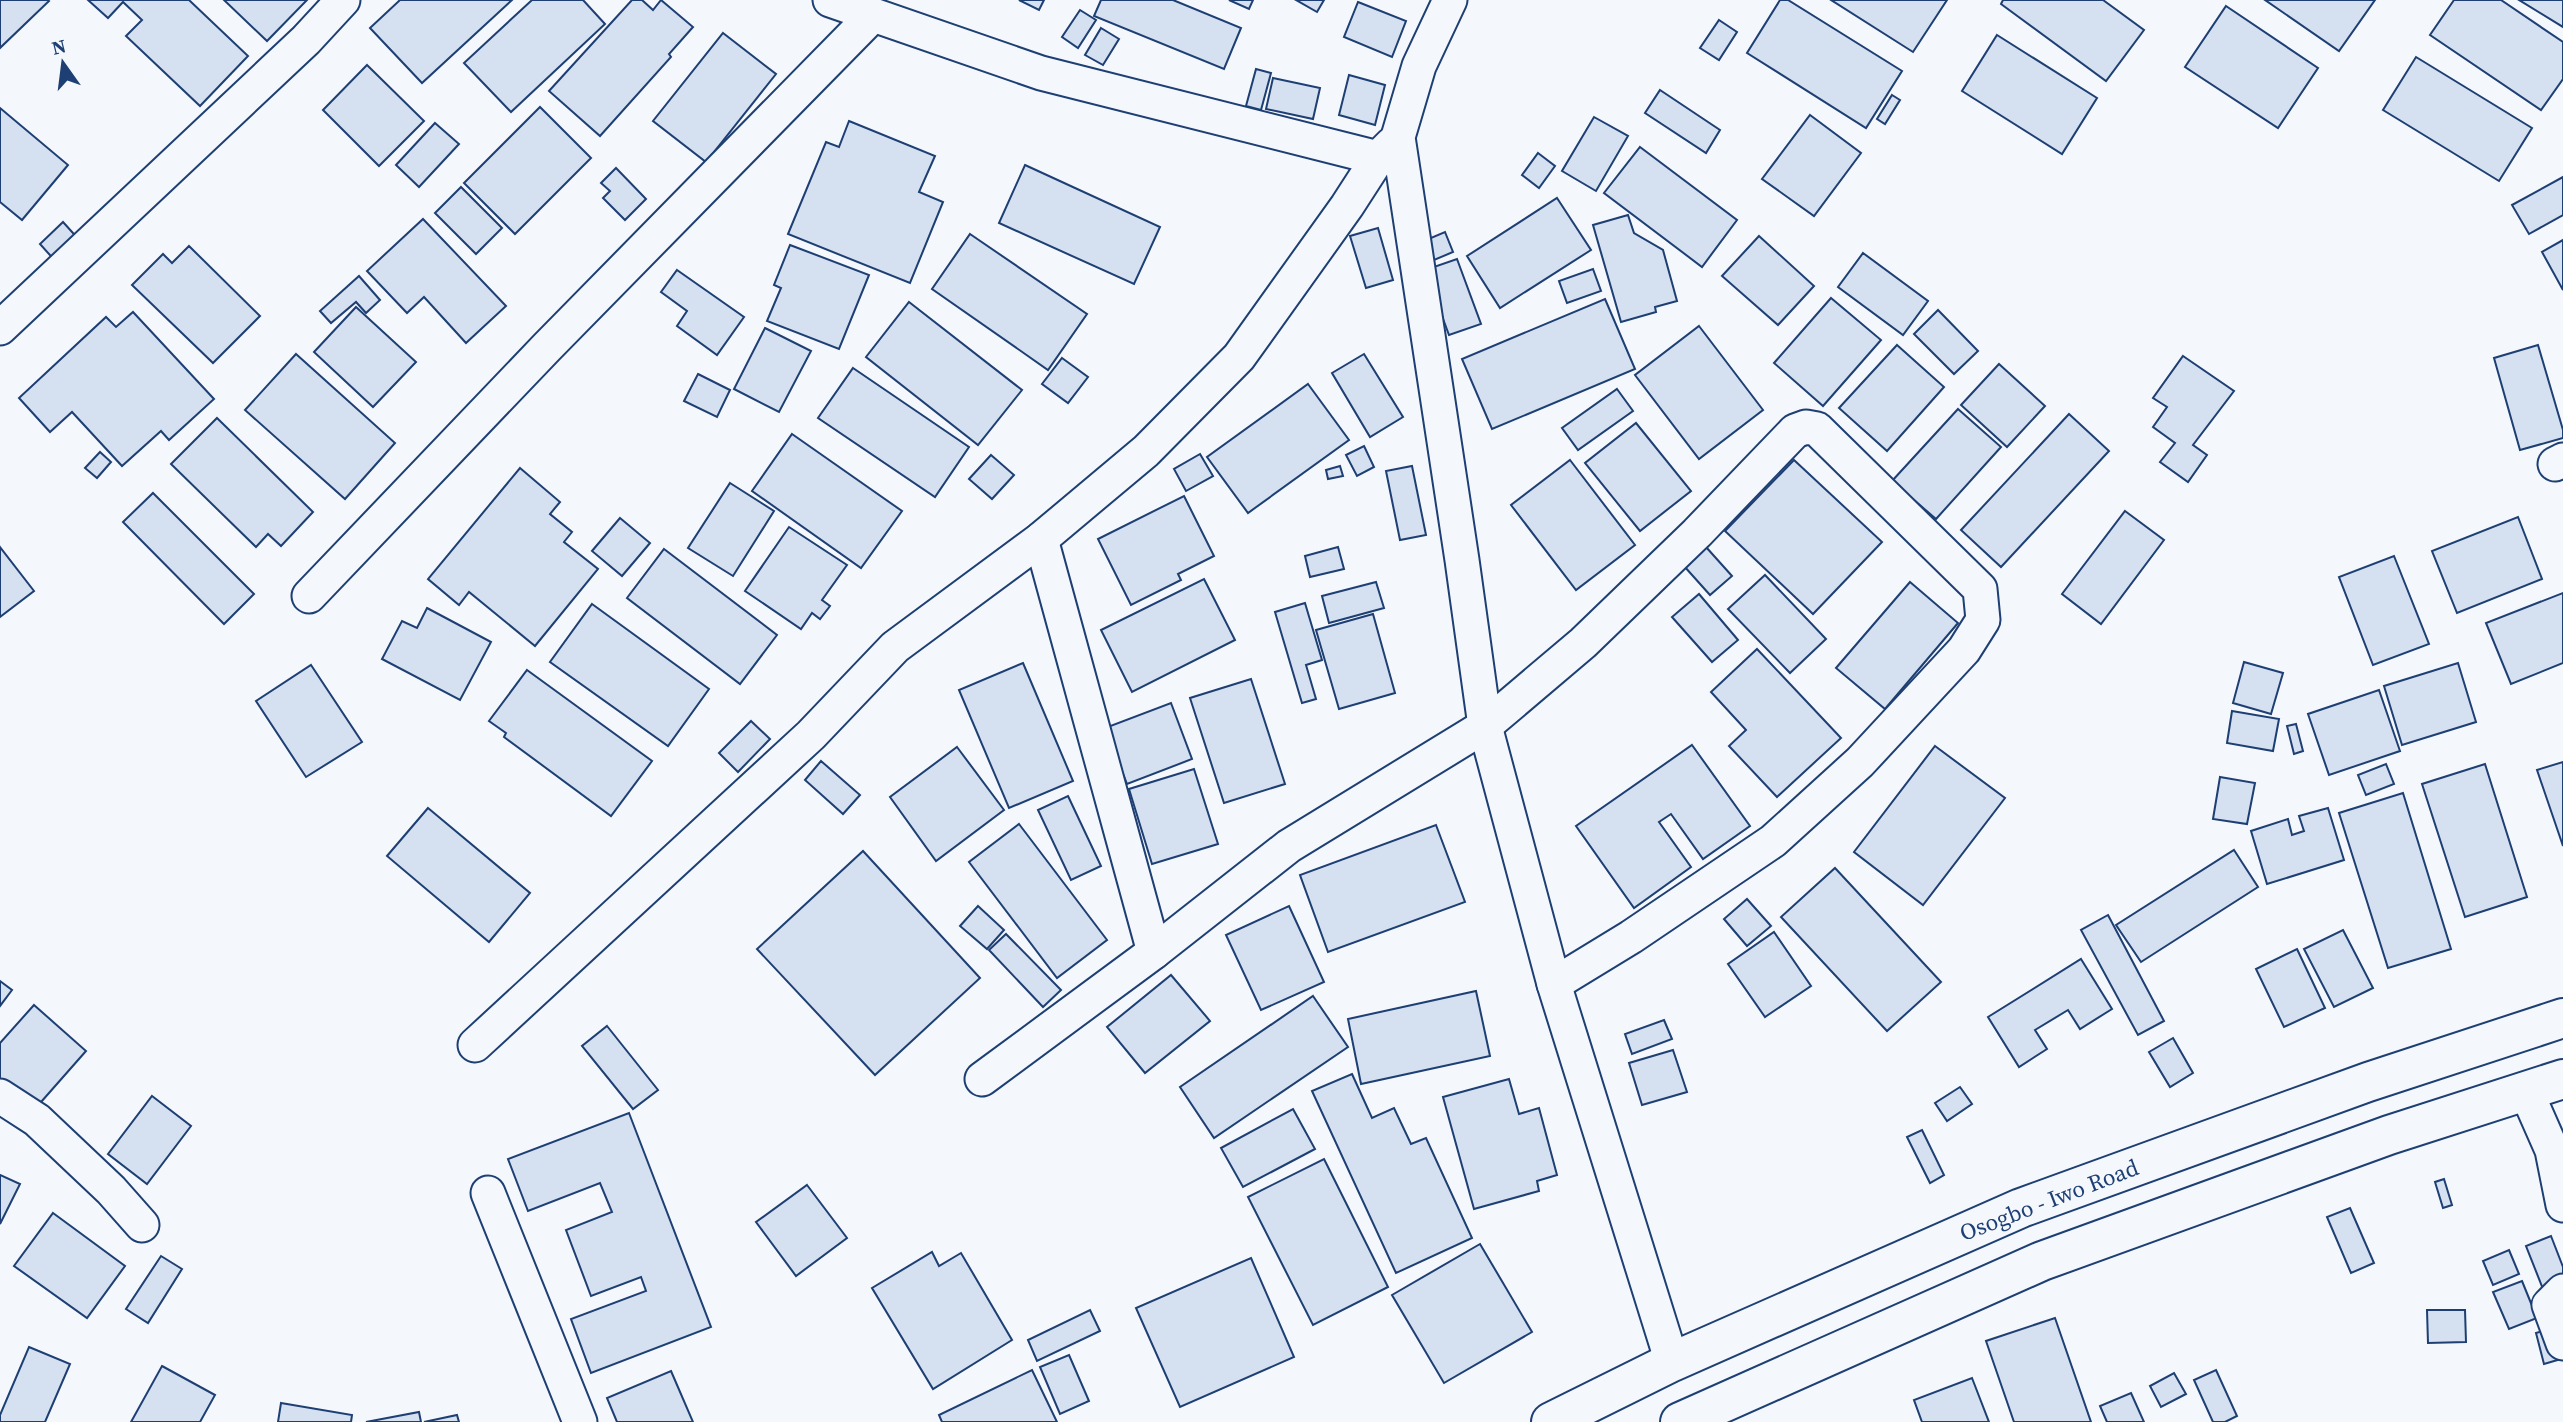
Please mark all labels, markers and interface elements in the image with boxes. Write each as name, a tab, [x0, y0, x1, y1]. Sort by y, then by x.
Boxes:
north arrow	[28, 28, 98, 98]
text: N	[49, 32, 69, 61]
street label: Osogbo - Iwo Road	[1955, 1151, 2143, 1249]

